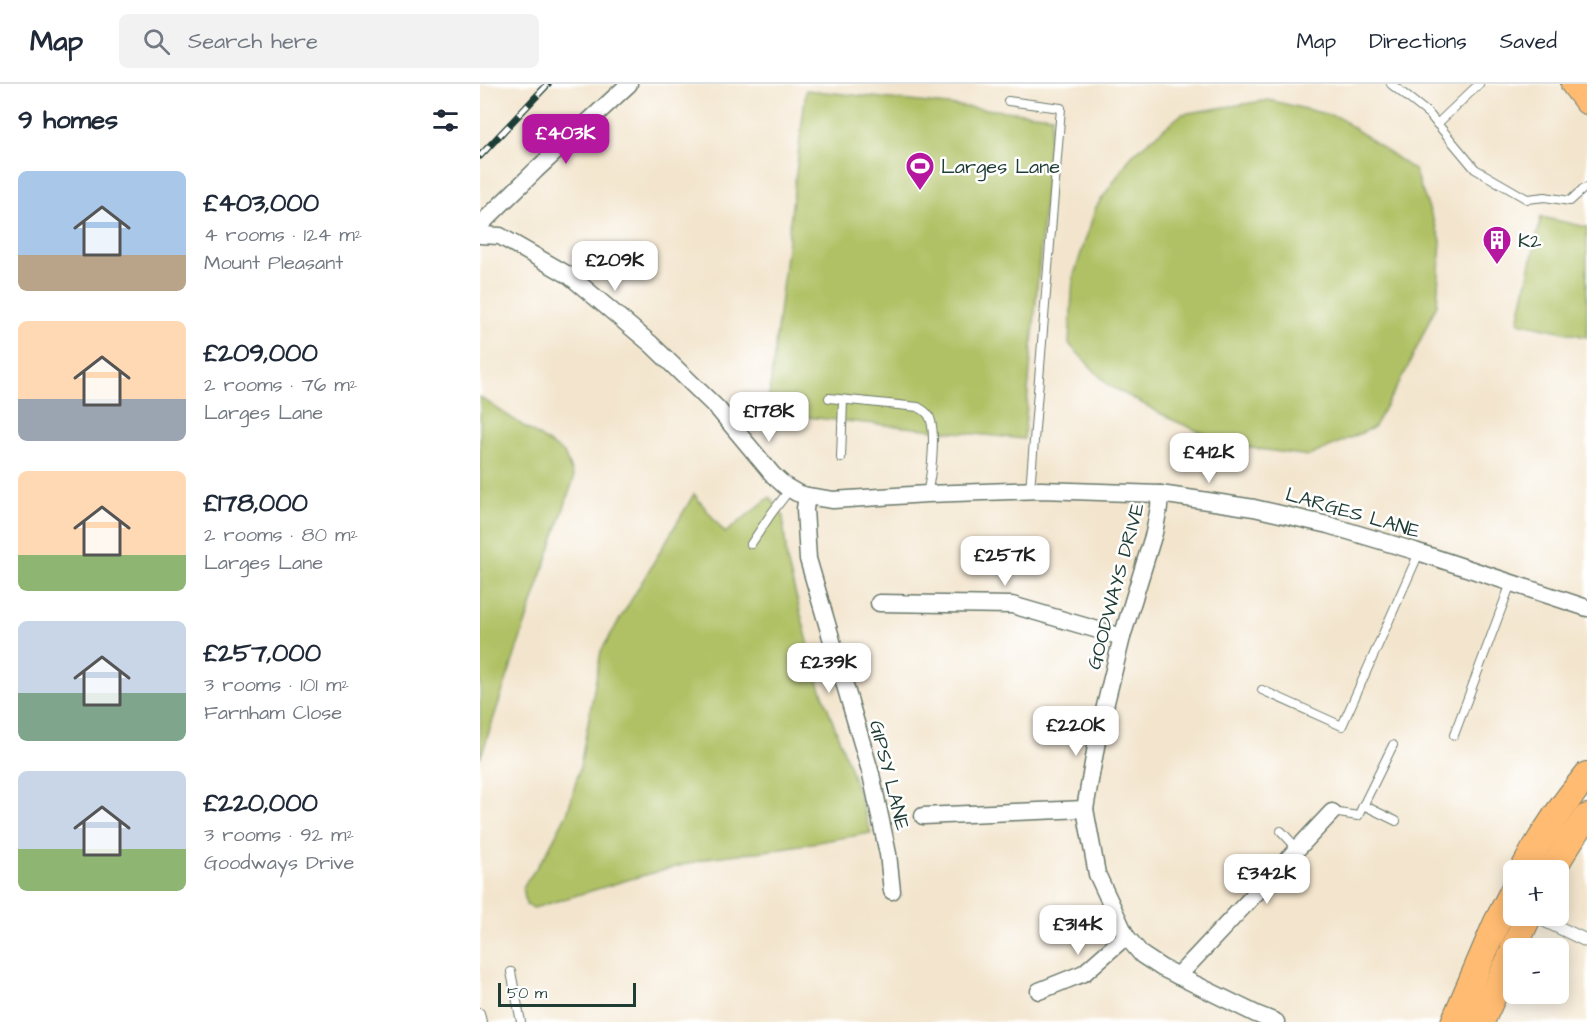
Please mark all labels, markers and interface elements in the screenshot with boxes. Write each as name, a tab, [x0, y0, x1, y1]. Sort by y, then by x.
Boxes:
search box	[119, 14, 539, 68]
text: Map	[30, 22, 83, 61]
icon: search	[140, 25, 173, 58]
text: Search here	[188, 26, 318, 57]
text: Map	[1296, 27, 1336, 56]
text: Directions	[1369, 27, 1467, 56]
text: Saved	[1500, 27, 1557, 56]
text: 9 homes	[18, 102, 118, 138]
icon: filters	[429, 104, 462, 137]
pin: £403K	[524, 114, 608, 165]
text: £403K	[536, 119, 596, 147]
sports icon: Larges Lane	[904, 150, 936, 192]
place label: Larges Lane	[941, 153, 1060, 182]
text: £403,000	[204, 185, 319, 221]
icon: home	[66, 195, 138, 267]
text: 4 rooms · 124 m²	[204, 221, 362, 249]
building icon: K2	[1481, 224, 1513, 266]
place label: K2	[1518, 227, 1542, 255]
pin: £209K	[573, 241, 657, 292]
text: £209K	[586, 246, 644, 274]
text: Mount Pleasant	[204, 249, 343, 277]
text: £209,000	[204, 335, 318, 371]
icon: home	[66, 345, 138, 417]
text: 2 rooms · 76 m²	[204, 371, 357, 399]
pin: £178K	[727, 392, 811, 443]
text: £178K	[744, 397, 794, 425]
text: Larges Lane	[204, 399, 323, 427]
pin: £412K	[1167, 433, 1251, 484]
text: £412K	[1184, 438, 1234, 466]
street label: LARGES LANE	[1282, 480, 1423, 546]
text: £178,000	[204, 485, 308, 521]
icon: home	[66, 495, 138, 567]
street label: GOODWAYS DRIVE	[1080, 500, 1152, 673]
text: 2 rooms · 80 m²	[204, 521, 358, 549]
pin: £257K	[963, 536, 1047, 587]
text: £257K	[975, 541, 1035, 569]
text: Larges Lane	[204, 549, 323, 577]
text: £257,000	[204, 635, 321, 671]
pin: £239K	[787, 643, 871, 694]
icon: home	[66, 645, 138, 717]
text: £239K	[801, 648, 857, 676]
text: 3 rooms · 101 m²	[204, 671, 349, 699]
text: Farnham Close	[204, 699, 342, 727]
pin: £220K	[1034, 706, 1118, 757]
text: £220K	[1047, 711, 1105, 739]
street label: GIPSY LANE	[862, 717, 916, 833]
text: £220,000	[204, 785, 318, 821]
icon: home	[66, 795, 138, 867]
text: 3 rooms · 92 m²	[204, 821, 354, 849]
text: Goodways Drive	[204, 849, 354, 877]
pin: £342K	[1225, 854, 1309, 905]
text: £342K	[1238, 859, 1296, 887]
map controls	[1503, 860, 1569, 1004]
button: +	[1503, 860, 1569, 926]
pin: £314K	[1036, 905, 1120, 956]
text: £314K	[1053, 910, 1103, 938]
button: −	[1503, 938, 1569, 1004]
scale bar	[498, 980, 636, 1008]
text: 50 m	[507, 982, 547, 1004]

